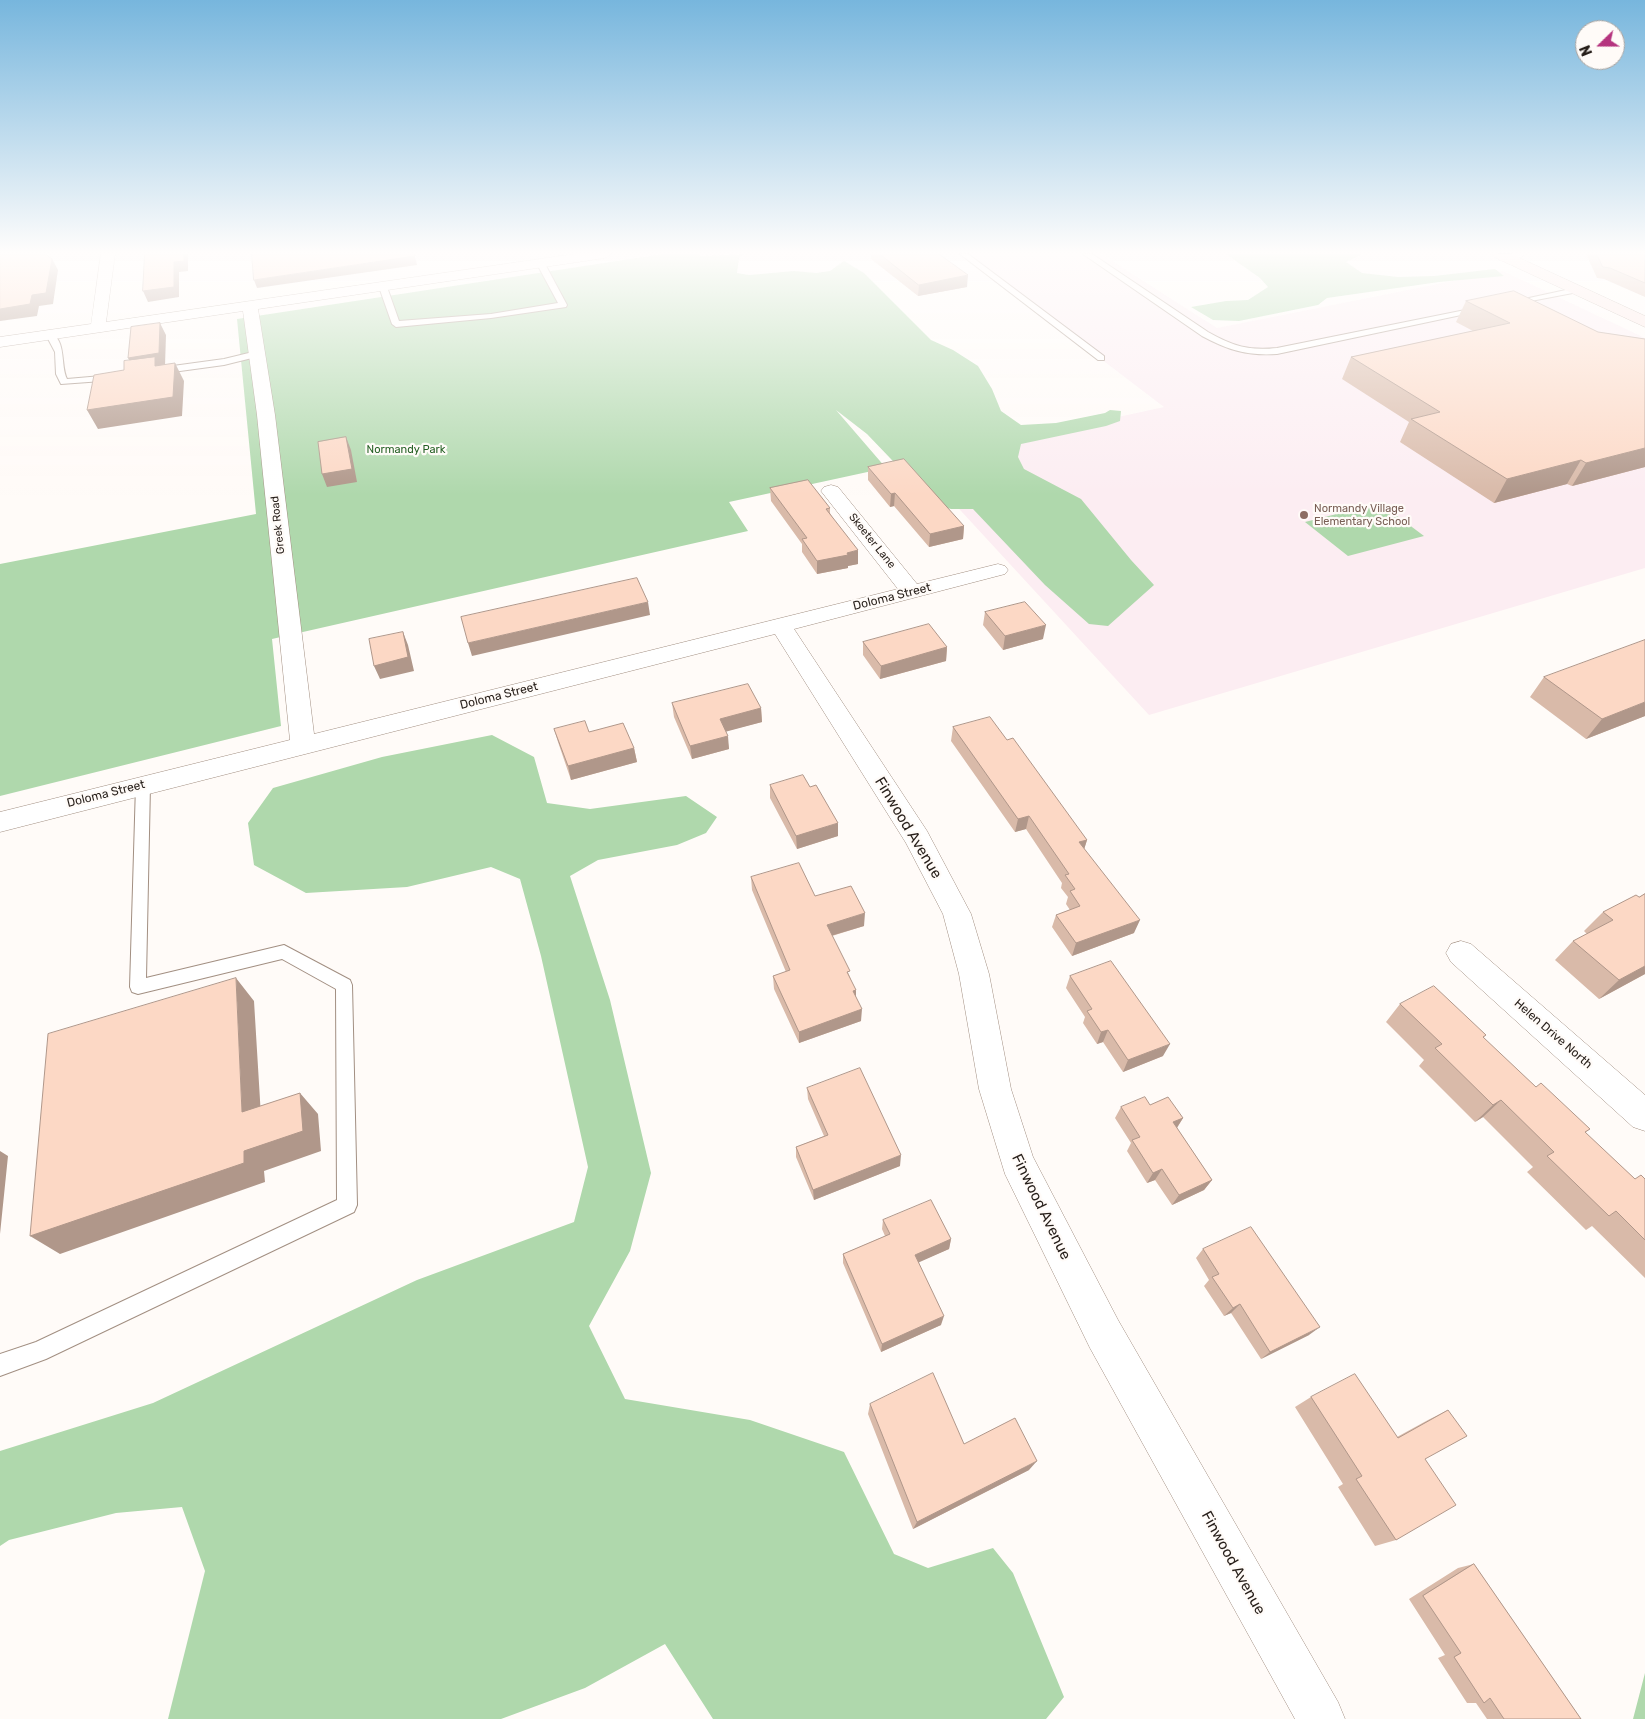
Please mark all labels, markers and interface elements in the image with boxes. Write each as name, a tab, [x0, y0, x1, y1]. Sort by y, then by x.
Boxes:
north arrow	[1575, 20, 1625, 70]
text: N	[1577, 43, 1596, 58]
park label: Normandy Park	[367, 443, 445, 457]
street label: Greek Road	[268, 495, 288, 555]
place label: Normandy Village Elementary School	[1314, 502, 1410, 528]
marker: Normandy Village Elementary School	[1298, 509, 1310, 521]
street label: Skeeter Lane	[846, 511, 898, 571]
street label: Doloma Street	[852, 580, 932, 614]
street label: Doloma Street	[459, 679, 539, 713]
street label: Finwood Avenue	[871, 774, 945, 882]
street label: Doloma Street	[66, 777, 146, 811]
street label: Helen Drive North	[1511, 996, 1595, 1072]
street label: Finwood Avenue	[1008, 1151, 1074, 1263]
street label: Finwood Avenue	[1197, 1508, 1269, 1618]

